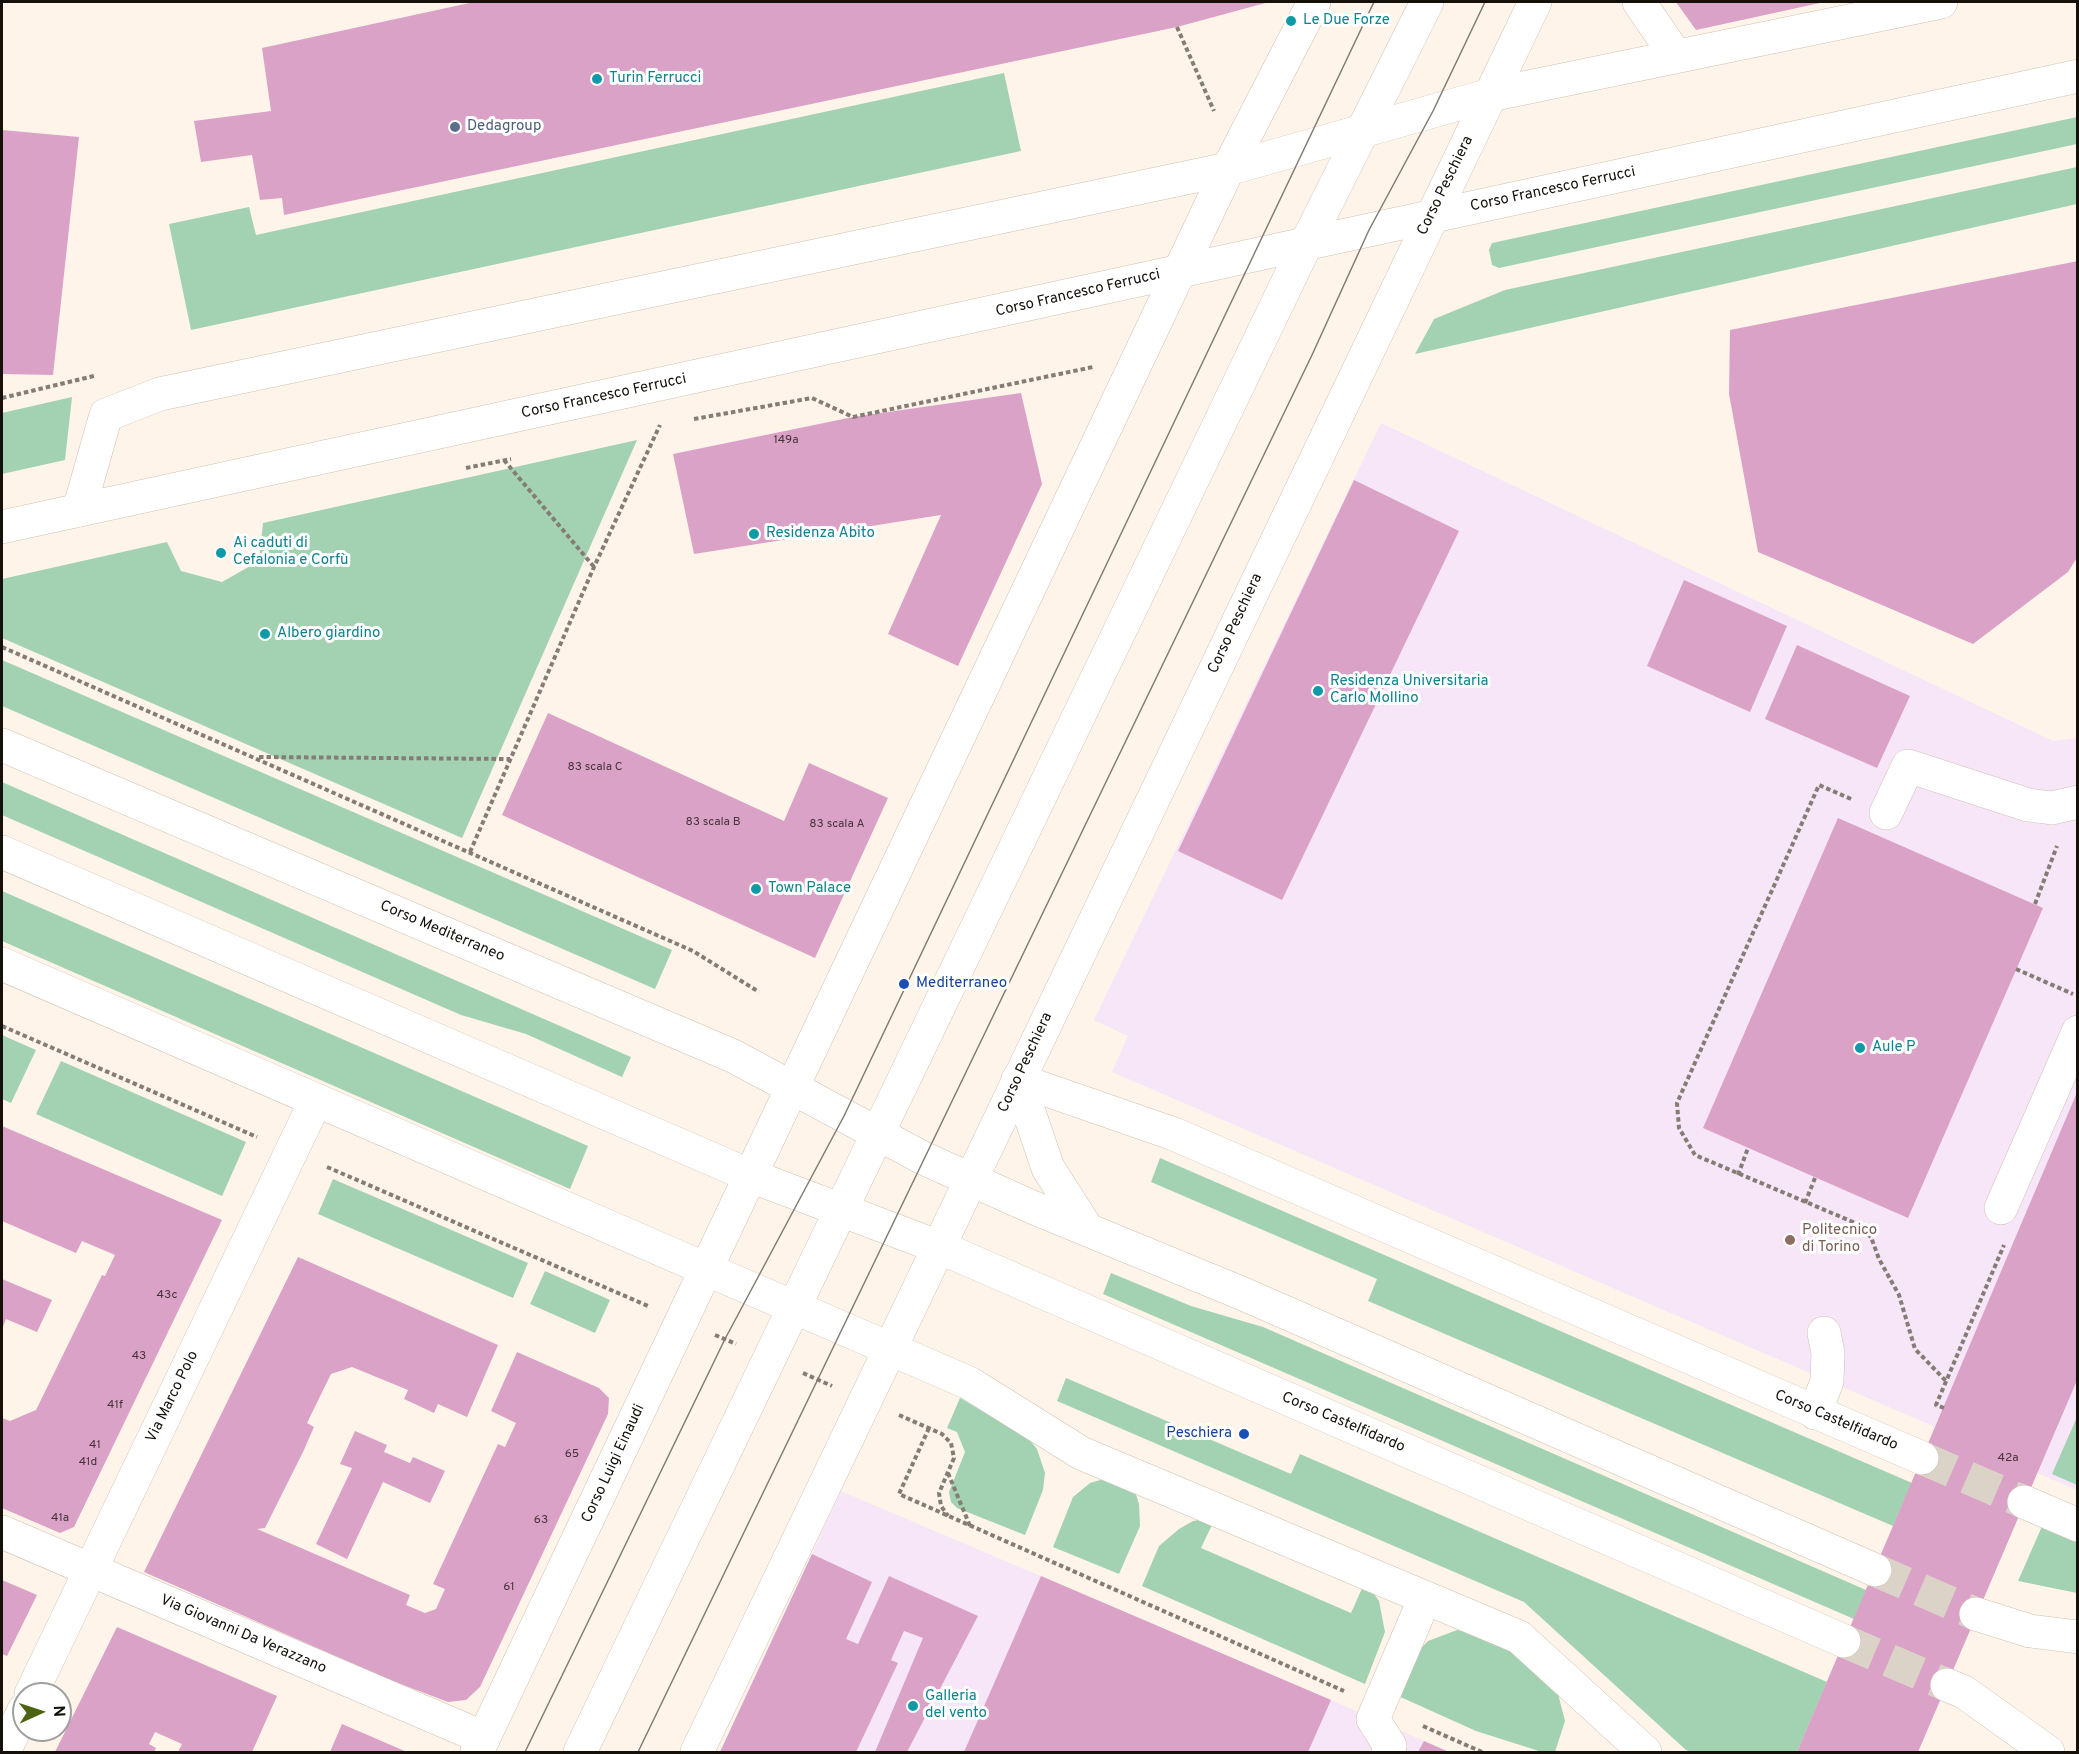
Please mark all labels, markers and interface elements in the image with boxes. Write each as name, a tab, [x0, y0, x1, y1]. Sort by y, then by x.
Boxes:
place label: Le Due Forze	[1303, 12, 1390, 30]
marker: Le Due Forze	[1284, 14, 1298, 28]
place label: Turin Ferrucci	[609, 70, 701, 88]
marker: Turin Ferrucci	[590, 72, 604, 86]
place label: Dedagroup	[467, 118, 541, 136]
marker: Dedagroup	[448, 120, 462, 134]
street label: Corso Peschiera	[1414, 133, 1478, 239]
street label: Corso Francesco Ferrucci	[1469, 164, 1637, 216]
street label: Corso Francesco Ferrucci	[994, 266, 1162, 322]
street label: Corso Francesco Ferrucci	[520, 371, 688, 423]
house number: 149a	[774, 434, 798, 448]
place label: Residenza Abito	[766, 525, 875, 543]
marker: Residenza Abito	[747, 527, 761, 541]
place label: Ai caduti di Cefalonia e Corfù	[233, 535, 348, 570]
marker: Ai caduti di Cefalonia e Corfù	[214, 546, 228, 560]
street label: Corso Peschiera	[1205, 571, 1267, 677]
place label: Albero giardino	[277, 625, 380, 643]
marker: Albero giardino	[258, 627, 272, 641]
place label: Residenza Universitaria Carlo Mollino	[1330, 673, 1488, 708]
marker: Residenza Universitaria Carlo Mollino	[1311, 684, 1325, 698]
house number: 83 scala C	[567, 761, 623, 775]
house number: 83 scala B	[685, 816, 741, 830]
house number: 83 scala A	[809, 818, 865, 832]
place label: Town Palace	[768, 880, 851, 898]
marker: Town Palace	[749, 882, 763, 896]
street label: Corso Mediterraneo	[377, 898, 507, 966]
place label: Mediterraneo	[916, 975, 1007, 993]
marker: Mediterraneo	[897, 977, 911, 991]
street label: Corso Peschiera	[995, 1010, 1057, 1116]
place label: Aule P	[1872, 1039, 1916, 1057]
marker: Aule P	[1853, 1041, 1867, 1055]
place label: Politecnico di Torino	[1802, 1222, 1877, 1257]
marker: Politecnico di Torino	[1783, 1233, 1797, 1247]
house number: 43c	[157, 1289, 177, 1303]
street label: Via Marco Polo	[143, 1348, 203, 1446]
house number: 43	[132, 1350, 146, 1364]
street label: Corso Castelfidardo	[1772, 1387, 1900, 1455]
street label: Corso Castelfidardo	[1279, 1389, 1407, 1457]
house number: 41f	[107, 1399, 123, 1413]
street label: Corso Luigi Einaudi	[579, 1402, 649, 1526]
place label: Peschiera	[1166, 1425, 1232, 1443]
marker: Peschiera	[1237, 1427, 1251, 1441]
house number: 41	[89, 1439, 101, 1453]
house number: 65	[565, 1448, 579, 1462]
house number: 42a	[1997, 1452, 2019, 1466]
house number: 41d	[79, 1456, 97, 1470]
house number: 41a	[51, 1512, 69, 1526]
house number: 63	[534, 1514, 548, 1528]
house number: 61	[503, 1581, 515, 1595]
street label: Via Giovanni Da Verazzano	[157, 1592, 329, 1678]
north arrow	[12, 1682, 72, 1742]
place label: Galleria del vento	[925, 1688, 987, 1723]
marker: Galleria del vento	[906, 1699, 920, 1713]
text: N	[48, 1705, 68, 1717]

